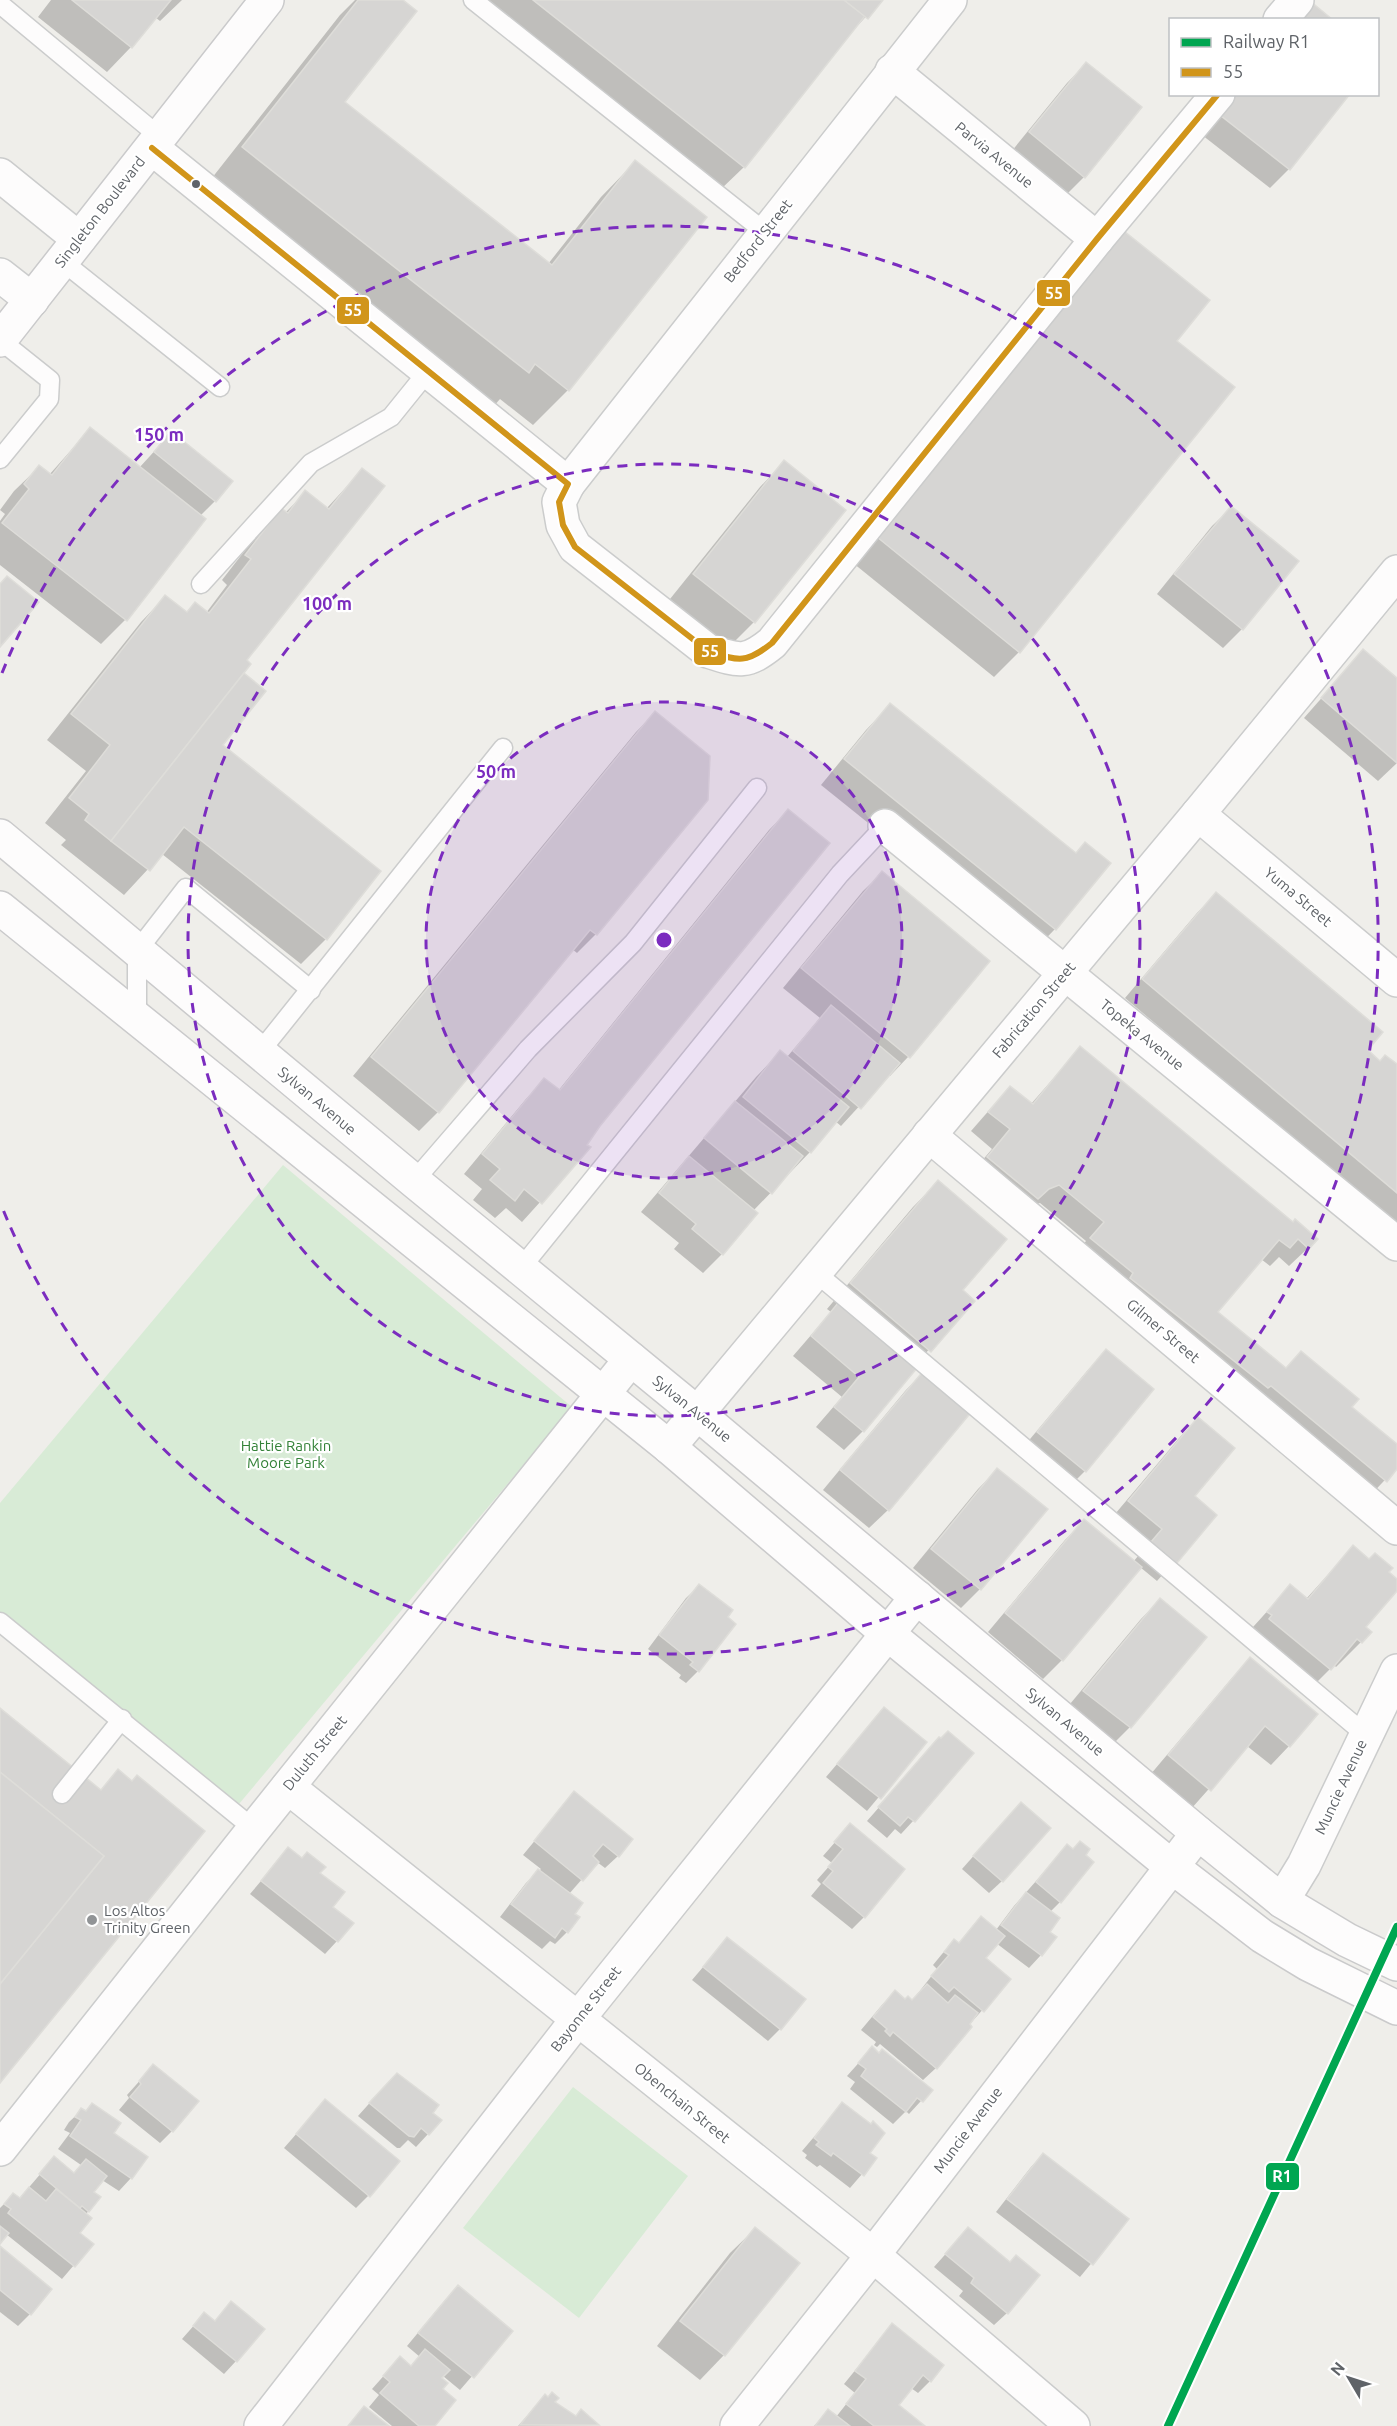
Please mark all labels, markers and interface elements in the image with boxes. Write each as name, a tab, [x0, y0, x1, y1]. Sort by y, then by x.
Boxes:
legend	[1169, 18, 1379, 96]
text: Railway R1	[1223, 31, 1310, 51]
text: 55	[1223, 61, 1243, 81]
street label: Parvia Avenue	[952, 118, 1037, 191]
street label: Singleton Boulevard	[51, 153, 148, 271]
unlabelled marker	[190, 178, 202, 190]
street label: Bedford Street	[720, 196, 795, 286]
line badge: 55	[1036, 279, 1071, 307]
text: 55	[1045, 284, 1063, 302]
line badge: 55	[336, 296, 370, 325]
text: 55	[344, 301, 362, 319]
text: 150 m	[134, 424, 184, 444]
text: 100 m	[302, 593, 352, 613]
line badge: 55	[693, 637, 727, 666]
text: 55	[701, 642, 719, 660]
text: 50 m	[476, 761, 516, 781]
street label: Yuma Street	[1261, 863, 1336, 930]
centre of rings	[654, 930, 674, 950]
street label: Fabrication Street	[989, 958, 1079, 1061]
street label: Topeka Avenue	[1097, 996, 1188, 1074]
street label: Sylvan Avenue	[275, 1063, 360, 1138]
street label: Gilmer Street	[1123, 1295, 1203, 1366]
street label: Sylvan Avenue	[650, 1372, 735, 1446]
park label: Hattie Rankin Moore Park	[241, 1437, 331, 1471]
street label: Sylvan Avenue	[1023, 1684, 1108, 1759]
street label: Duluth Street	[279, 1712, 350, 1794]
street label: Muncie Avenue	[1311, 1737, 1370, 1837]
place label: Los Altos Trinity Green	[104, 1902, 191, 1936]
marker: Los Altos Trinity Green	[85, 1913, 99, 1927]
street label: Bayonne Street	[547, 1962, 624, 2055]
street label: Obenchain Street	[631, 2059, 734, 2146]
street label: Muncie Avenue	[930, 2083, 1005, 2176]
line badge: R1	[1265, 2162, 1300, 2191]
text: R1	[1272, 2167, 1292, 2185]
north arrow	[1319, 2348, 1379, 2408]
text: N	[1327, 2358, 1348, 2379]

